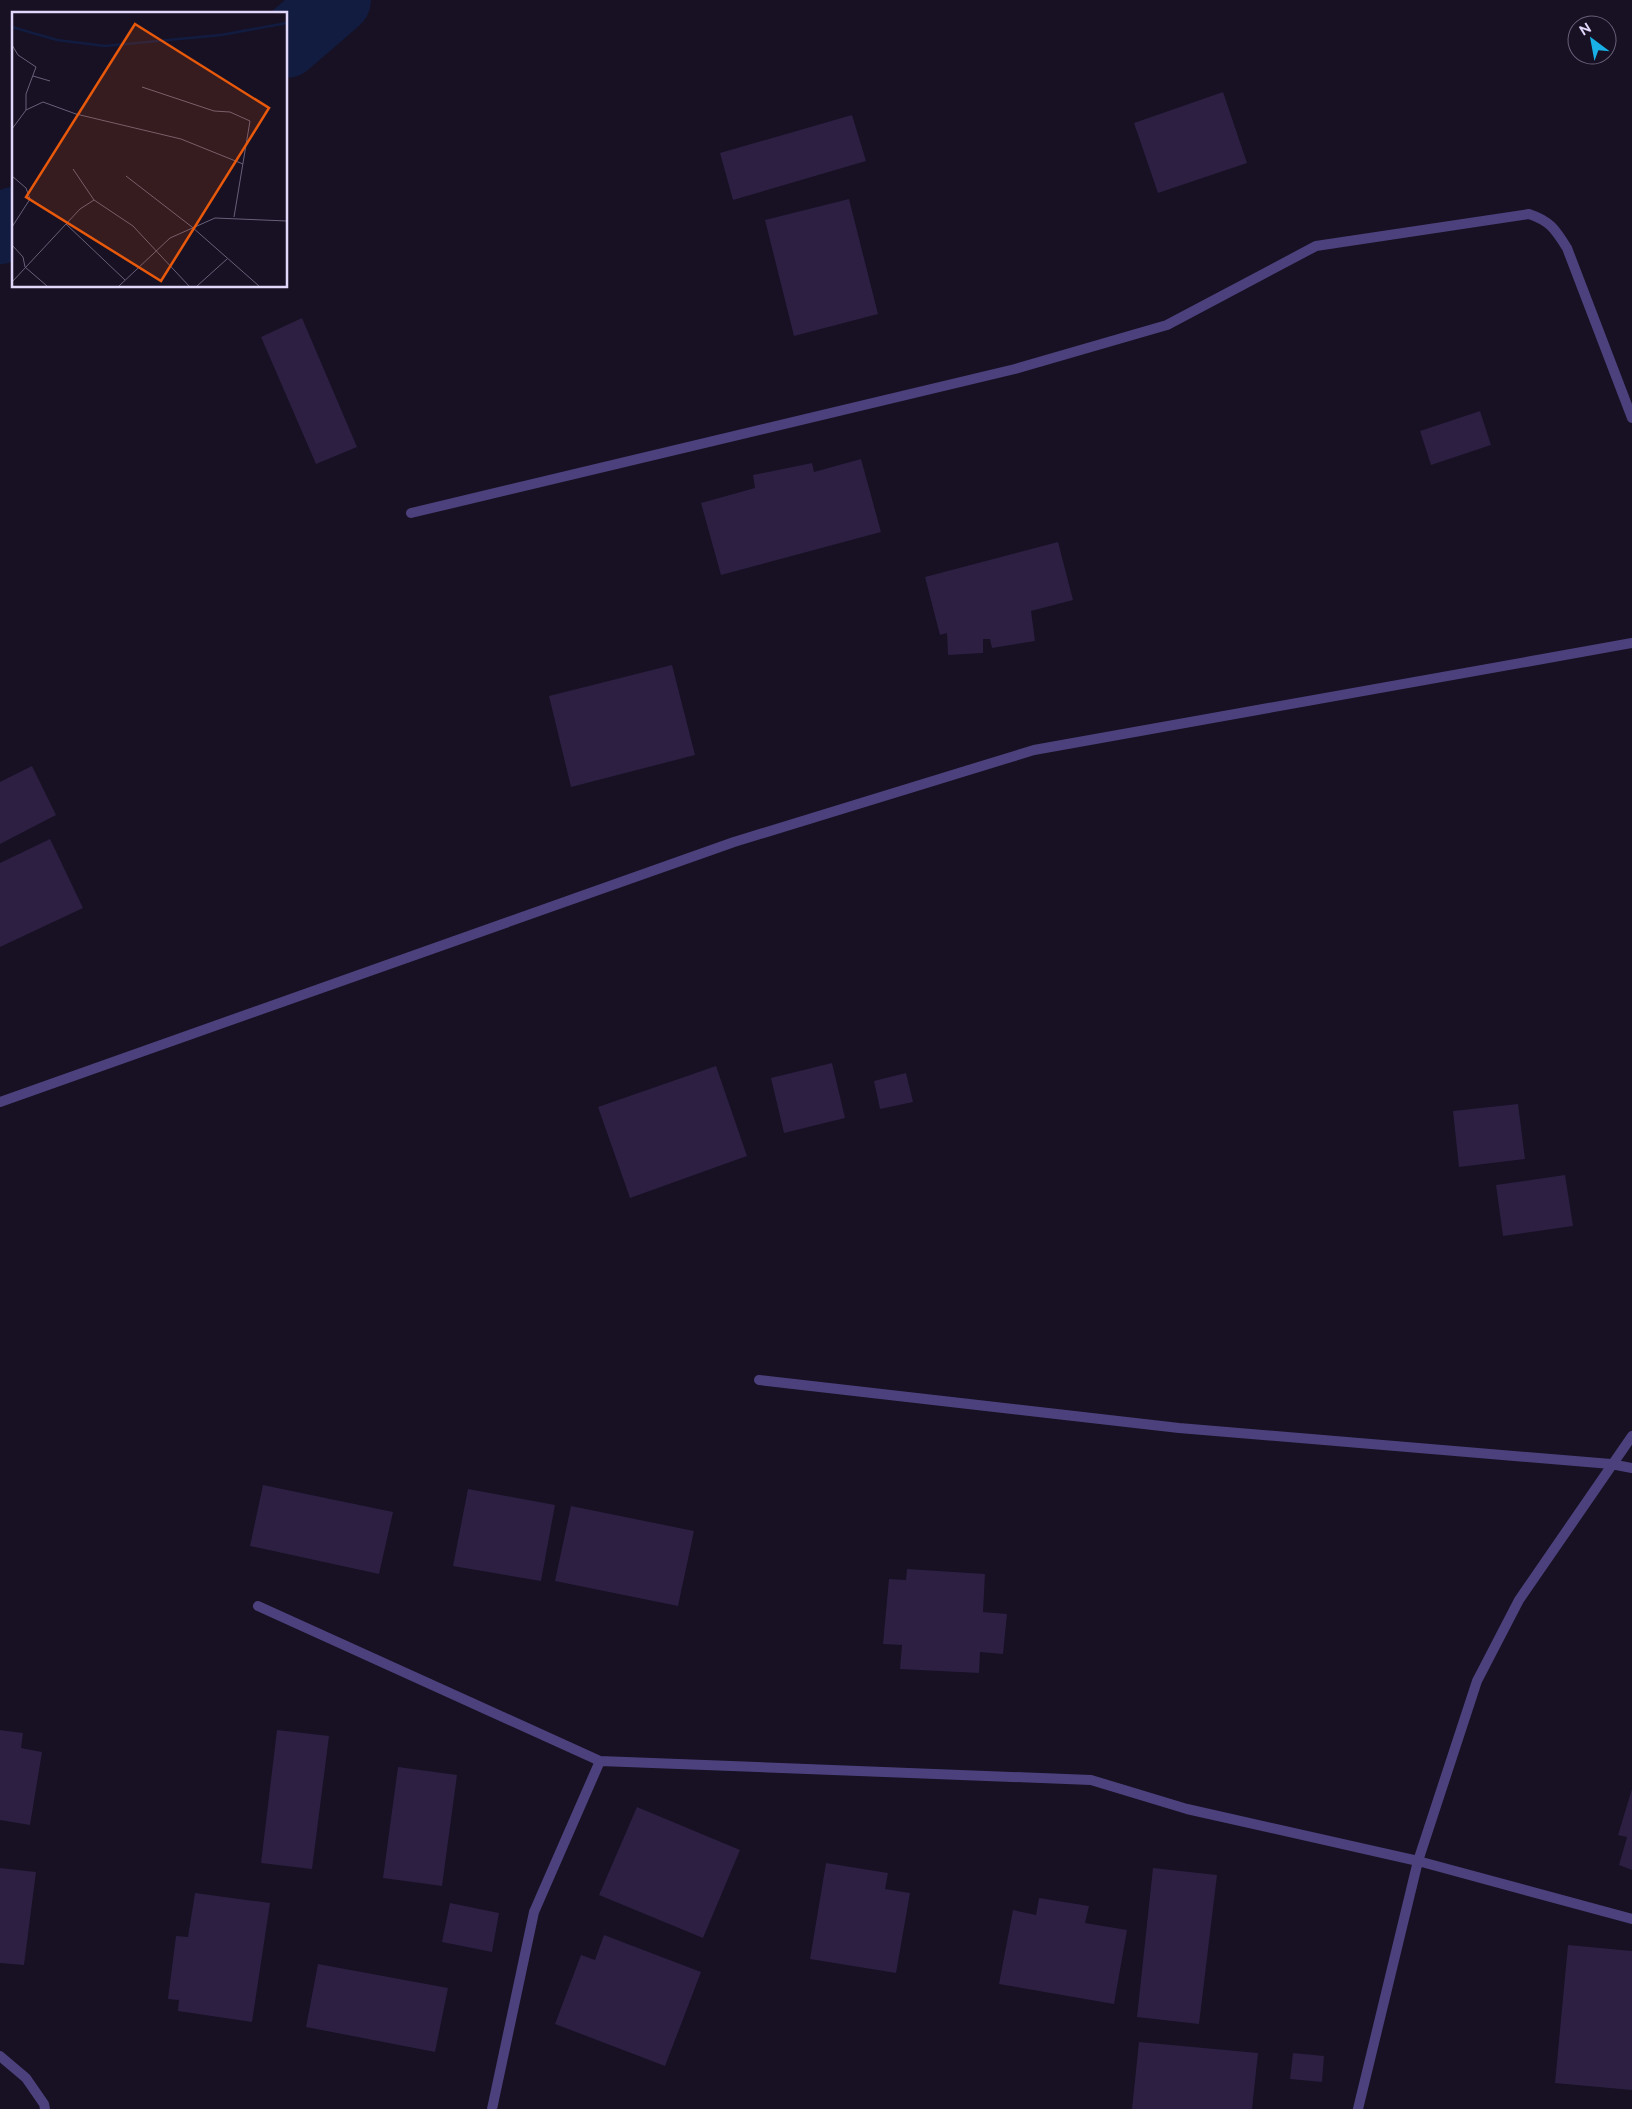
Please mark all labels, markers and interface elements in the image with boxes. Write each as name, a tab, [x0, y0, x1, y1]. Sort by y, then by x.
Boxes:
inset map	[12, 12, 288, 288]
north arrow	[1567, 15, 1617, 65]
text: N	[1576, 19, 1594, 39]

